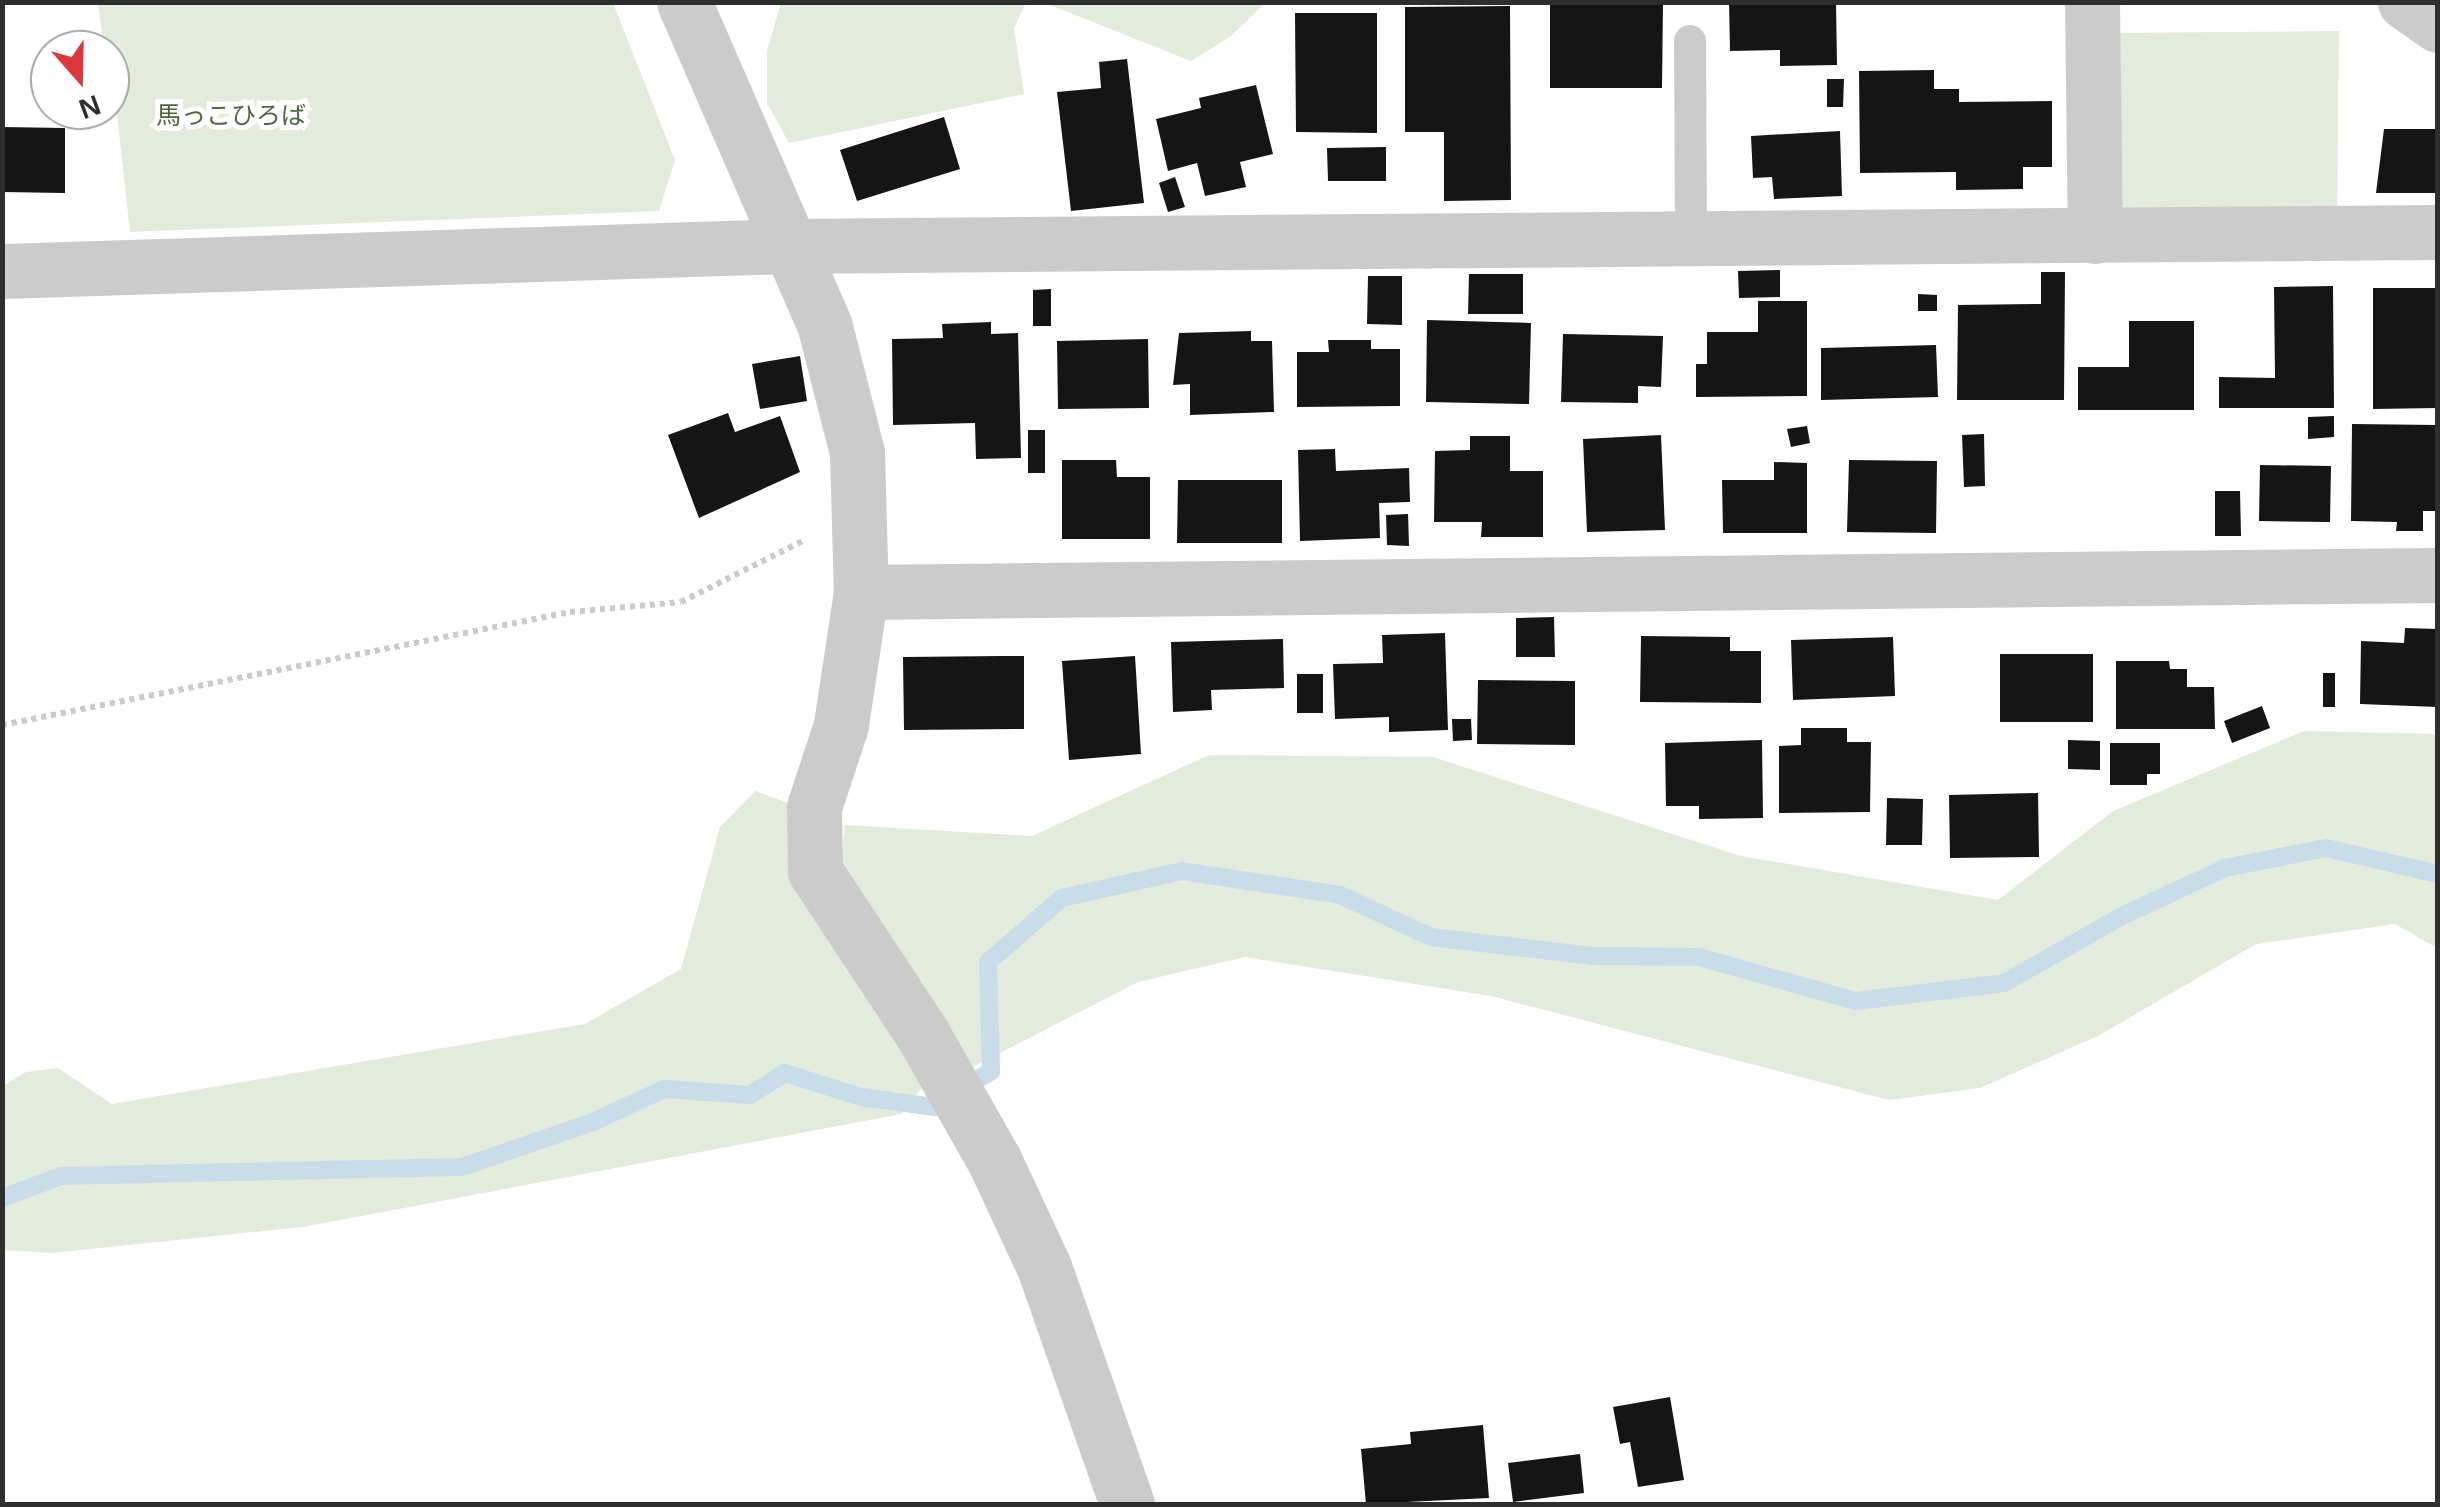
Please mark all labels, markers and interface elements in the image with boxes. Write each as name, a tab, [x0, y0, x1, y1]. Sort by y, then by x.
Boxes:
north arrow	[30, 30, 130, 130]
text: N	[75, 89, 105, 125]
park label: 馬っこひろば	[156, 100, 306, 130]

